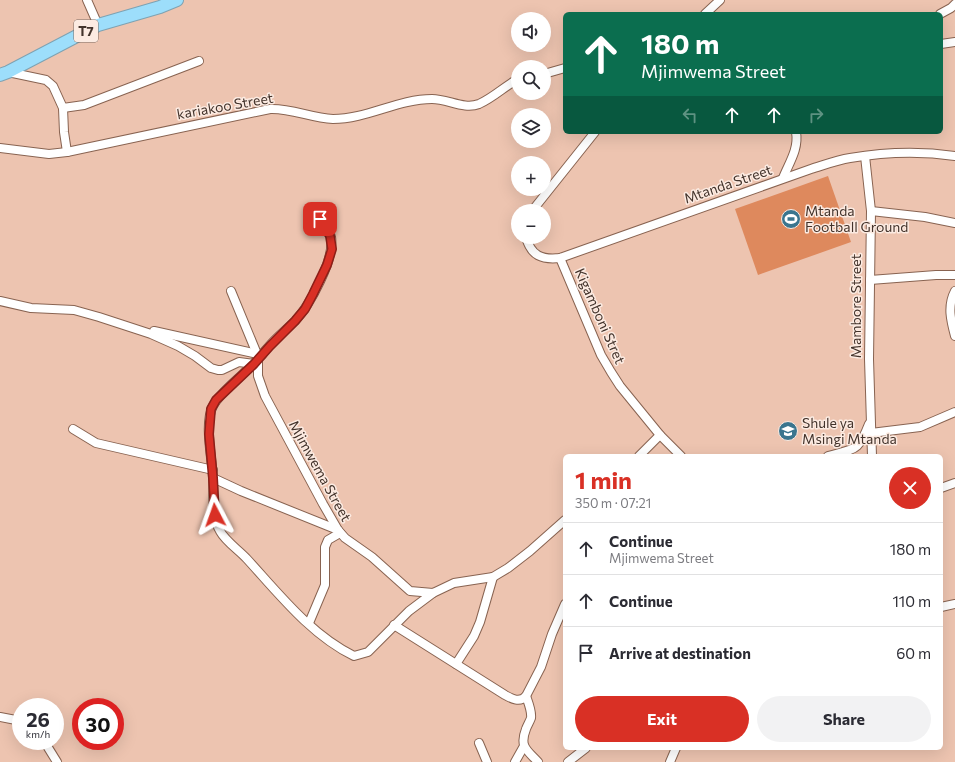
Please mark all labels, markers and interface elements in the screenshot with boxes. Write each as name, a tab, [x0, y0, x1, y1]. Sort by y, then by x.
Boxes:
map controls	[511, 12, 551, 244]
button: sound	[511, 12, 551, 52]
road number: T7	[74, 20, 98, 42]
text: 180 m	[641, 26, 719, 60]
icon: ahead	[575, 28, 627, 80]
button: search	[511, 60, 551, 100]
text: Mjimwema Street	[641, 60, 786, 82]
street label: kariakoo Street	[175, 89, 275, 122]
icon: left	[679, 104, 701, 126]
icon: ahead	[721, 104, 743, 126]
icon: ahead	[763, 104, 785, 126]
icon: right	[805, 104, 827, 126]
button: layers	[511, 108, 551, 148]
button: +	[511, 156, 551, 196]
street label: Mtanda Street	[682, 160, 774, 207]
pin	[303, 202, 337, 236]
place label: Mtanda Football Ground	[805, 202, 908, 235]
button: −	[511, 204, 551, 244]
icon: arrive	[309, 208, 331, 230]
sports icon: Mtanda Football Ground	[780, 208, 802, 230]
street label: Mambore Street	[847, 254, 864, 358]
street label: Kigamboni Stret	[572, 265, 629, 367]
place label: Shule ya Msingi Mtanda	[802, 414, 897, 447]
street label: Mjimwema Street	[286, 417, 355, 524]
school or university icon: Shule ya Msingi Mtanda	[777, 420, 799, 442]
text: 1 min	[575, 465, 632, 494]
button: close	[889, 467, 931, 509]
position arrow	[194, 494, 236, 536]
text: 350 m · 07:21	[575, 495, 651, 511]
text: Continue	[609, 532, 673, 550]
icon: ahead	[575, 538, 597, 560]
text: 180 m	[890, 540, 931, 558]
text: Mjimwema Street	[609, 550, 714, 566]
icon: ahead	[575, 590, 597, 612]
text: Continue	[609, 592, 673, 610]
text: 110 m	[892, 592, 931, 610]
icon: arrive	[575, 642, 597, 664]
text: Arrive at destination	[609, 644, 751, 662]
text: 60 m	[896, 644, 931, 662]
button: Exit	[575, 696, 749, 742]
button: Share	[757, 696, 931, 742]
speed limit sign: 30	[72, 698, 124, 750]
text: 26	[26, 707, 50, 731]
text: km/h	[26, 728, 50, 740]

